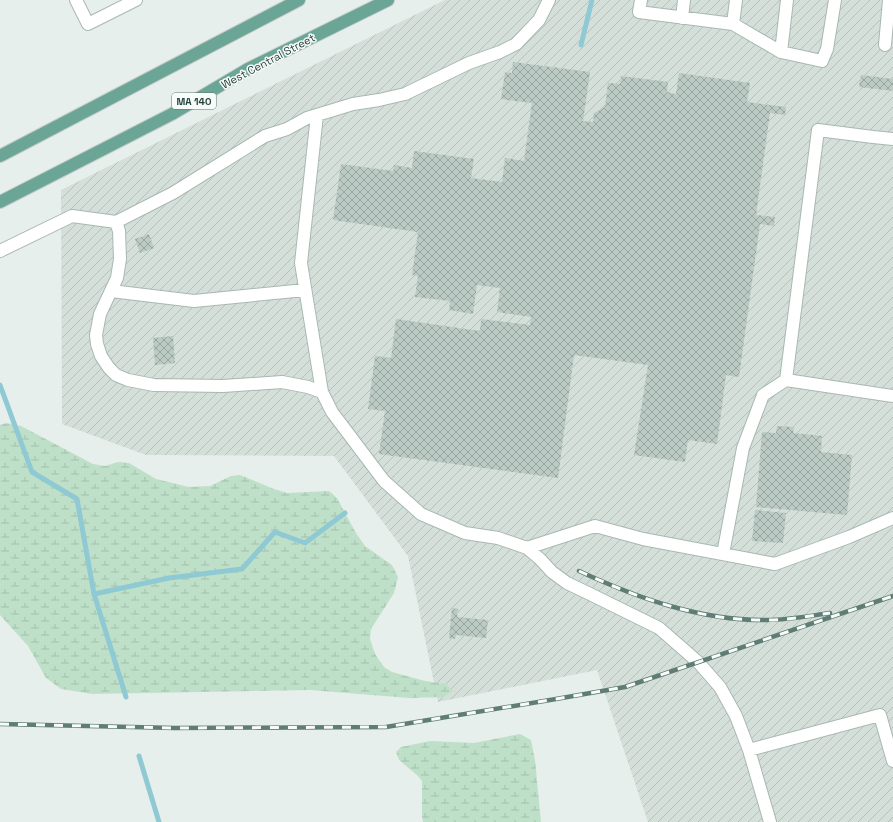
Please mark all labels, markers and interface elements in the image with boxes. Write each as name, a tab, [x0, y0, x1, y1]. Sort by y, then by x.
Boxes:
street label: West Central Street	[219, 30, 317, 92]
road number: MA 140	[172, 93, 216, 109]

